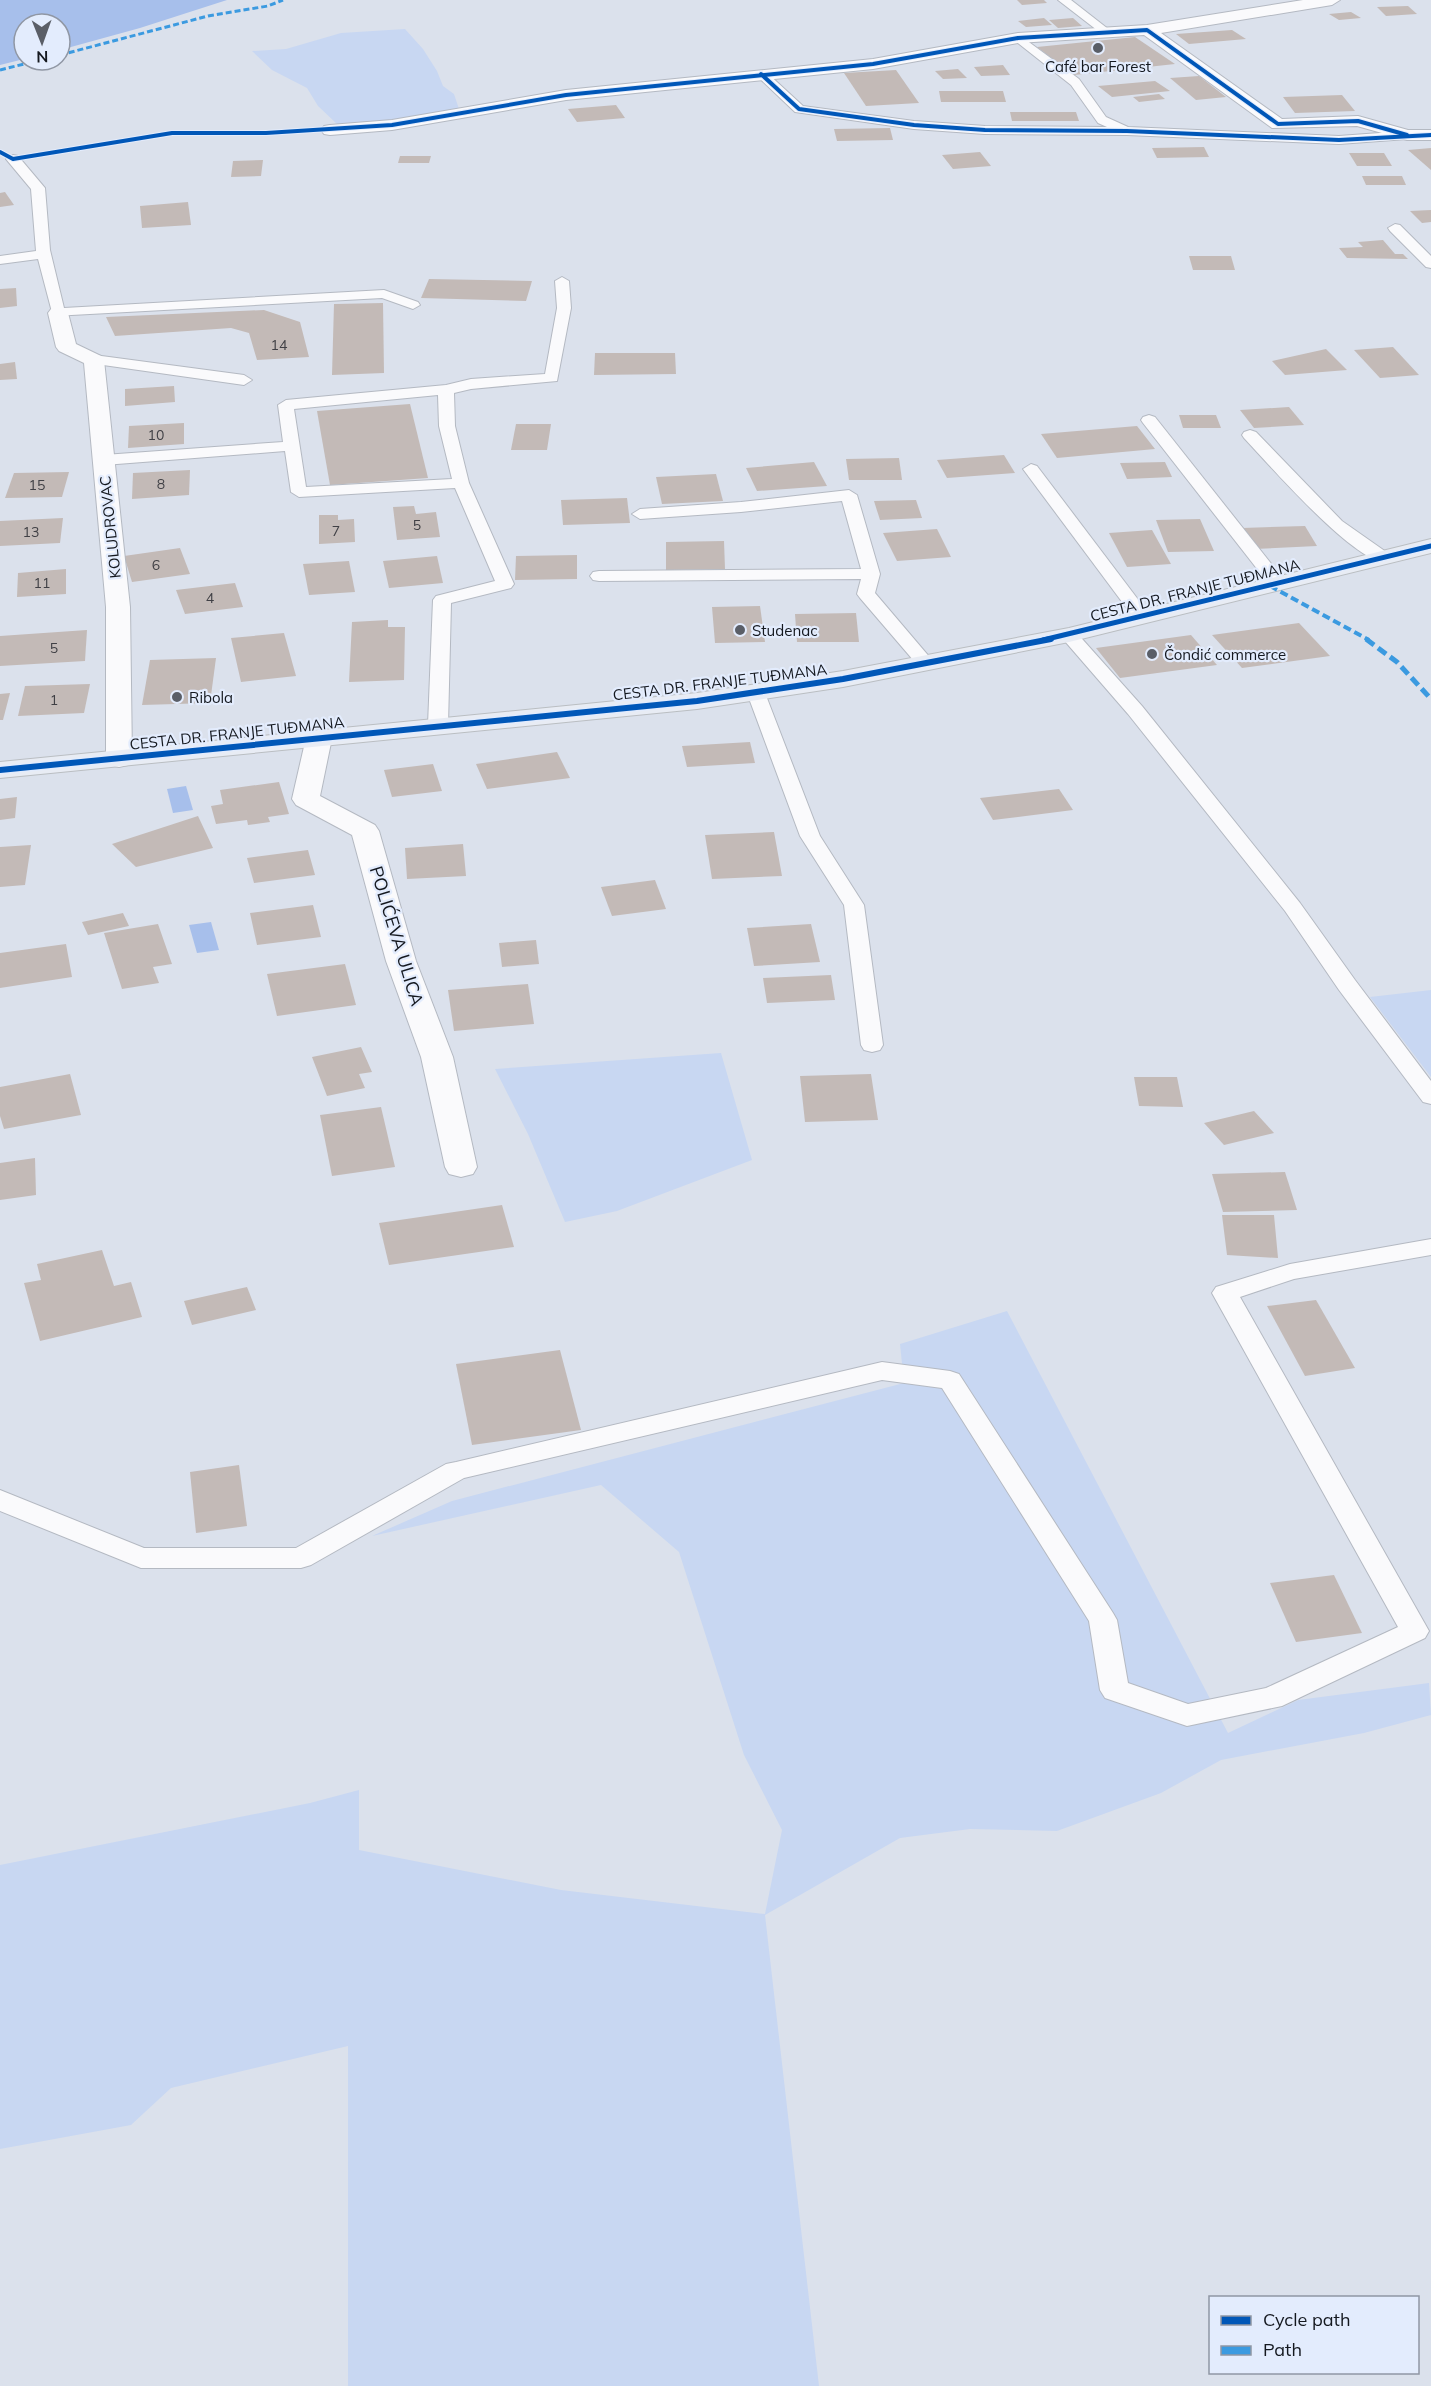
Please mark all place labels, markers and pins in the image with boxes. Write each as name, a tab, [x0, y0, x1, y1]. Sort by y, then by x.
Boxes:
marker: Café bar Forest	[1091, 41, 1105, 55]
place label: Café bar Forest	[1045, 57, 1151, 76]
place label: Studenac	[752, 621, 818, 640]
marker: Studenac	[733, 623, 747, 637]
place label: Čondić commerce	[1164, 645, 1286, 664]
marker: Čondić commerce	[1145, 647, 1159, 661]
place label: Ribola	[189, 688, 233, 707]
marker: Ribola	[170, 690, 184, 704]

